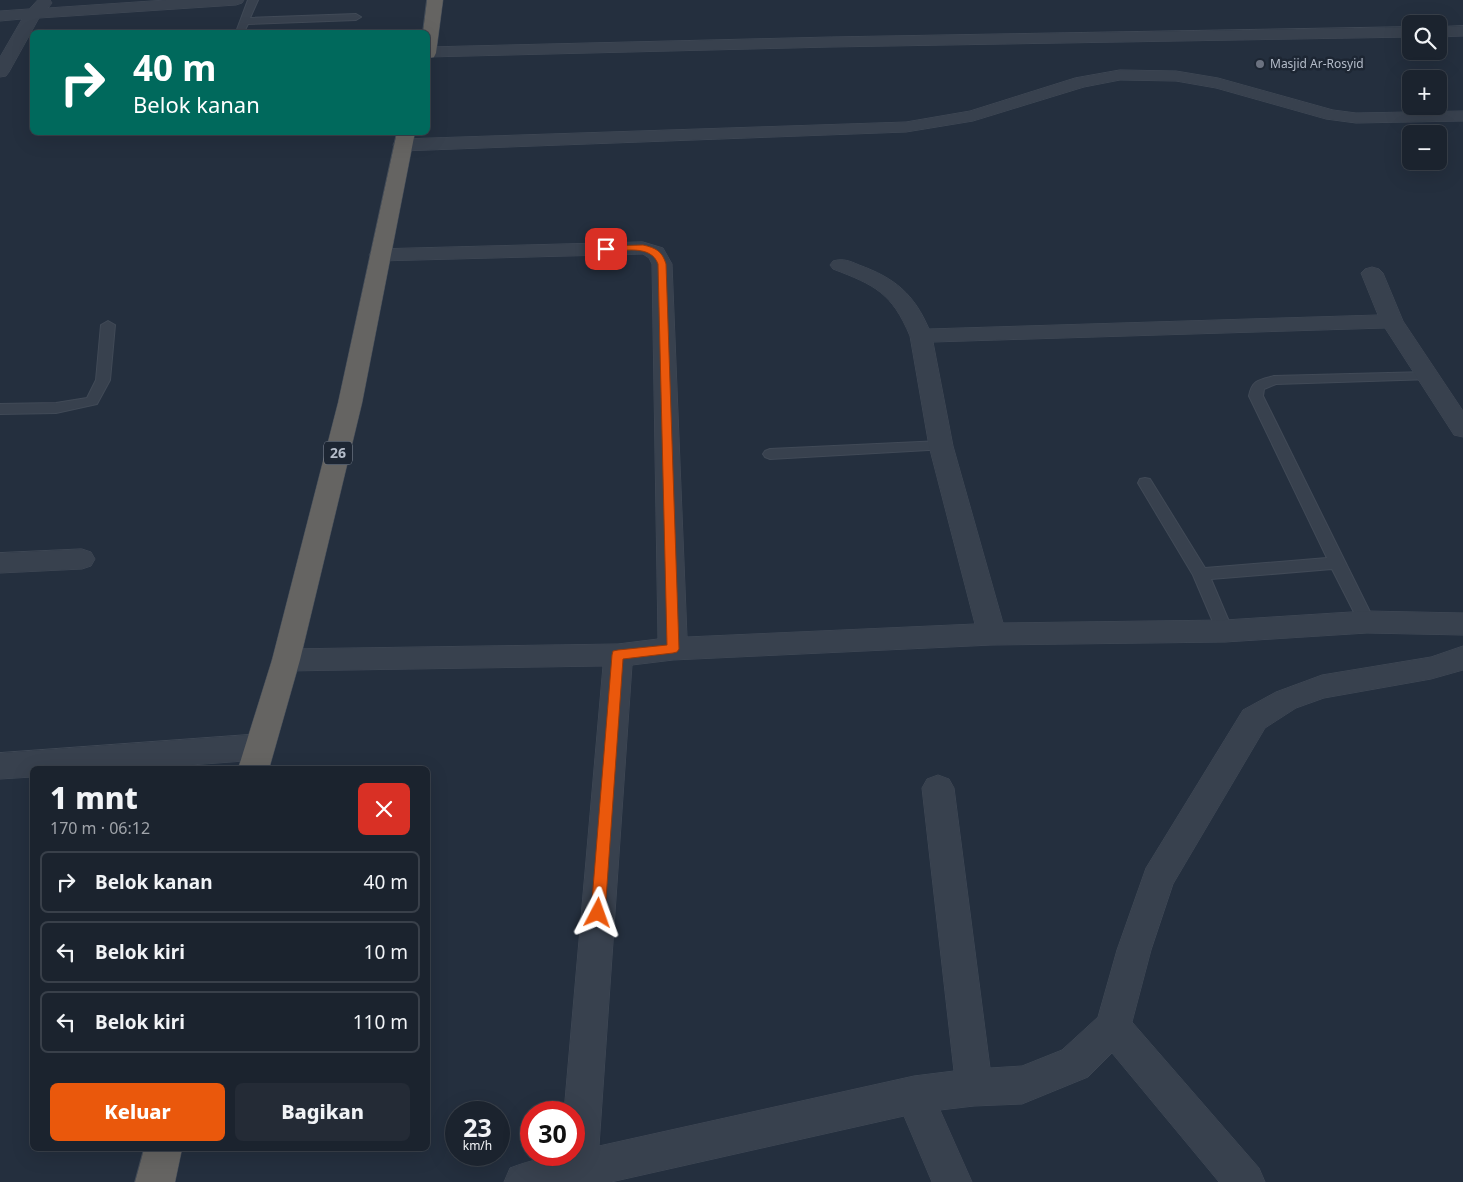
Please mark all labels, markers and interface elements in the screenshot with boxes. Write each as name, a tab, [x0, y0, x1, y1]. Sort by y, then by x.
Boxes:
map controls	[1402, 15, 1447, 170]
button: search	[1402, 15, 1447, 60]
text: 40 m	[133, 44, 216, 91]
icon: right	[50, 50, 115, 115]
place label: Masjid Ar-Rosyid	[1270, 55, 1364, 72]
marker: Masjid Ar-Rosyid	[1254, 58, 1266, 70]
button: +	[1402, 70, 1447, 115]
text: Belok kanan	[133, 89, 260, 119]
button: −	[1402, 125, 1447, 170]
pin	[585, 228, 627, 270]
icon: arrive	[592, 235, 620, 263]
road number: 26	[324, 442, 352, 464]
text: 1 mnt	[50, 777, 138, 818]
button: close	[358, 783, 410, 835]
text: 170 m · 06:12	[50, 817, 150, 839]
icon: right	[52, 868, 80, 896]
text: Belok kanan	[95, 869, 212, 895]
text: 40 m	[364, 869, 408, 895]
position arrow	[571, 886, 623, 938]
icon: left	[52, 938, 80, 966]
text: Belok kiri	[95, 939, 185, 965]
text: 10 m	[364, 939, 408, 965]
icon: left	[52, 1008, 80, 1036]
text: Belok kiri	[95, 1009, 185, 1035]
text: 110 m	[353, 1009, 408, 1035]
button: Keluar	[50, 1083, 225, 1141]
button: Bagikan	[235, 1083, 410, 1141]
speed limit sign: 30	[520, 1101, 585, 1166]
text: 23	[463, 1110, 492, 1144]
text: km/h	[463, 1137, 492, 1154]

